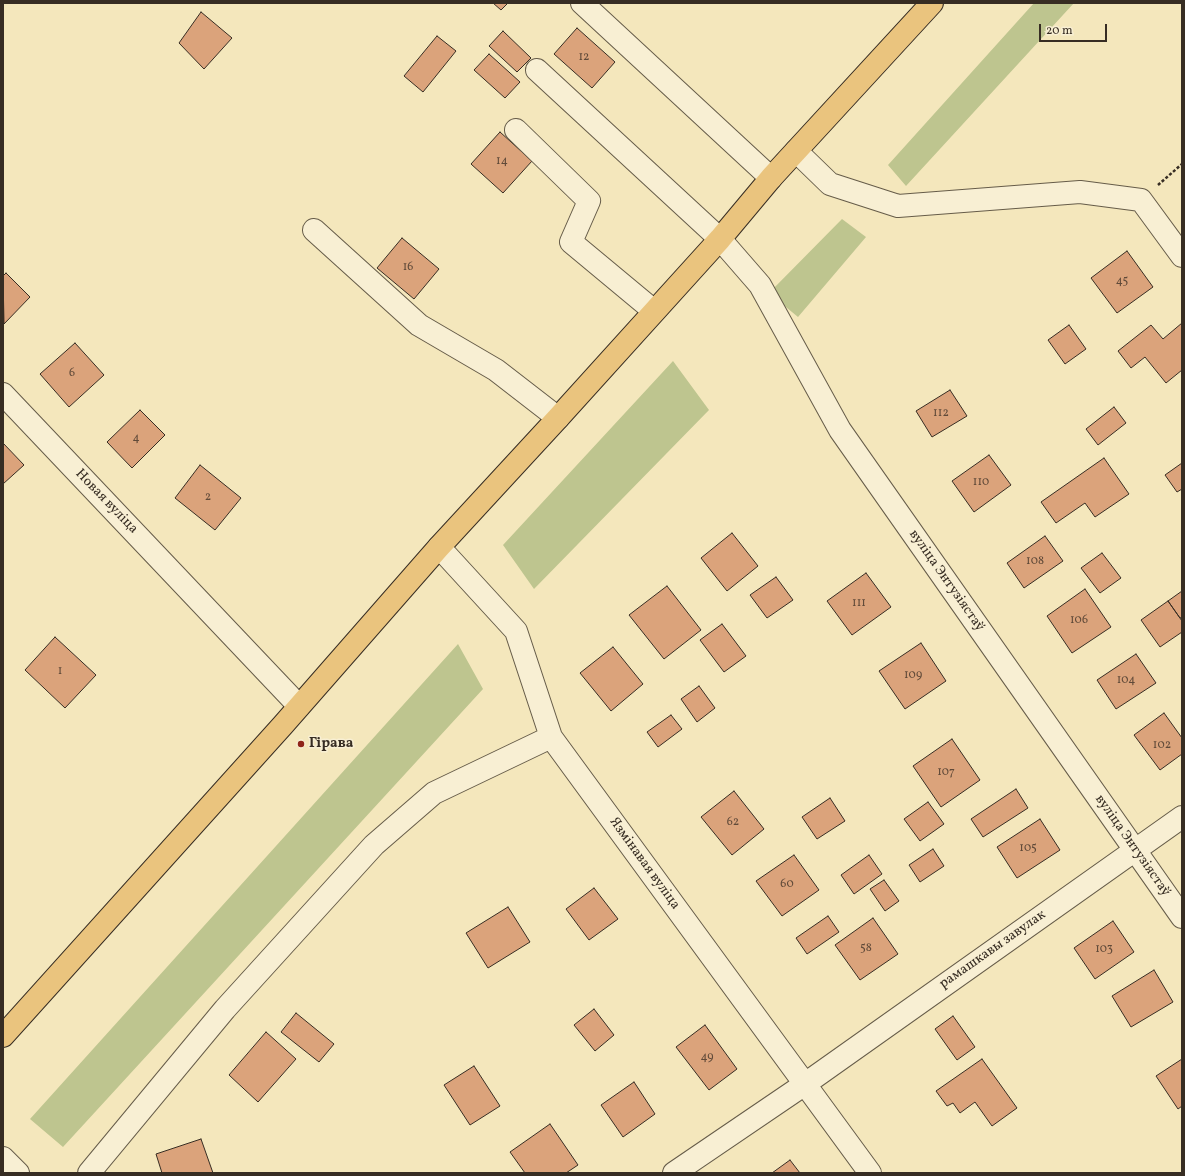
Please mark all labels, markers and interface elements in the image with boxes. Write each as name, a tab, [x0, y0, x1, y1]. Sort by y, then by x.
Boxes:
scale bar	[1041, 16, 1109, 42]
text: 20 m	[1046, 23, 1073, 39]
house number: 12	[578, 51, 590, 65]
house number: 14	[496, 155, 508, 169]
house number: 16	[403, 261, 413, 275]
house number: 45	[1116, 275, 1128, 289]
house number: 6	[69, 367, 75, 381]
house number: 112	[933, 407, 949, 421]
house number: 4	[132, 432, 140, 446]
street label: Новая вуліца	[71, 466, 141, 538]
house number: 110	[973, 476, 989, 490]
house number: 2	[205, 491, 211, 505]
street label: вуліца Энтузіястаў	[905, 527, 987, 635]
house number: 108	[1026, 555, 1044, 569]
house number: 111	[852, 597, 866, 611]
house number: 106	[1070, 614, 1088, 628]
house number: 1	[58, 665, 62, 679]
house number: 109	[904, 669, 922, 683]
house number: 104	[1117, 674, 1135, 688]
place label: Гірава	[309, 736, 353, 752]
marker: Гірава	[296, 739, 306, 749]
house number: 102	[1153, 739, 1171, 753]
house number: 107	[937, 766, 955, 780]
street label: вуліца Энтузіястаў	[1091, 792, 1173, 900]
street label: Язмінавая вуліца	[605, 815, 683, 913]
house number: 62	[727, 816, 739, 830]
house number: 105	[1019, 842, 1037, 856]
house number: 60	[780, 878, 794, 892]
street label: рамашкавы завулак	[936, 907, 1050, 993]
house number: 58	[860, 942, 872, 956]
house number: 103	[1095, 943, 1113, 957]
house number: 49	[700, 1051, 714, 1065]

